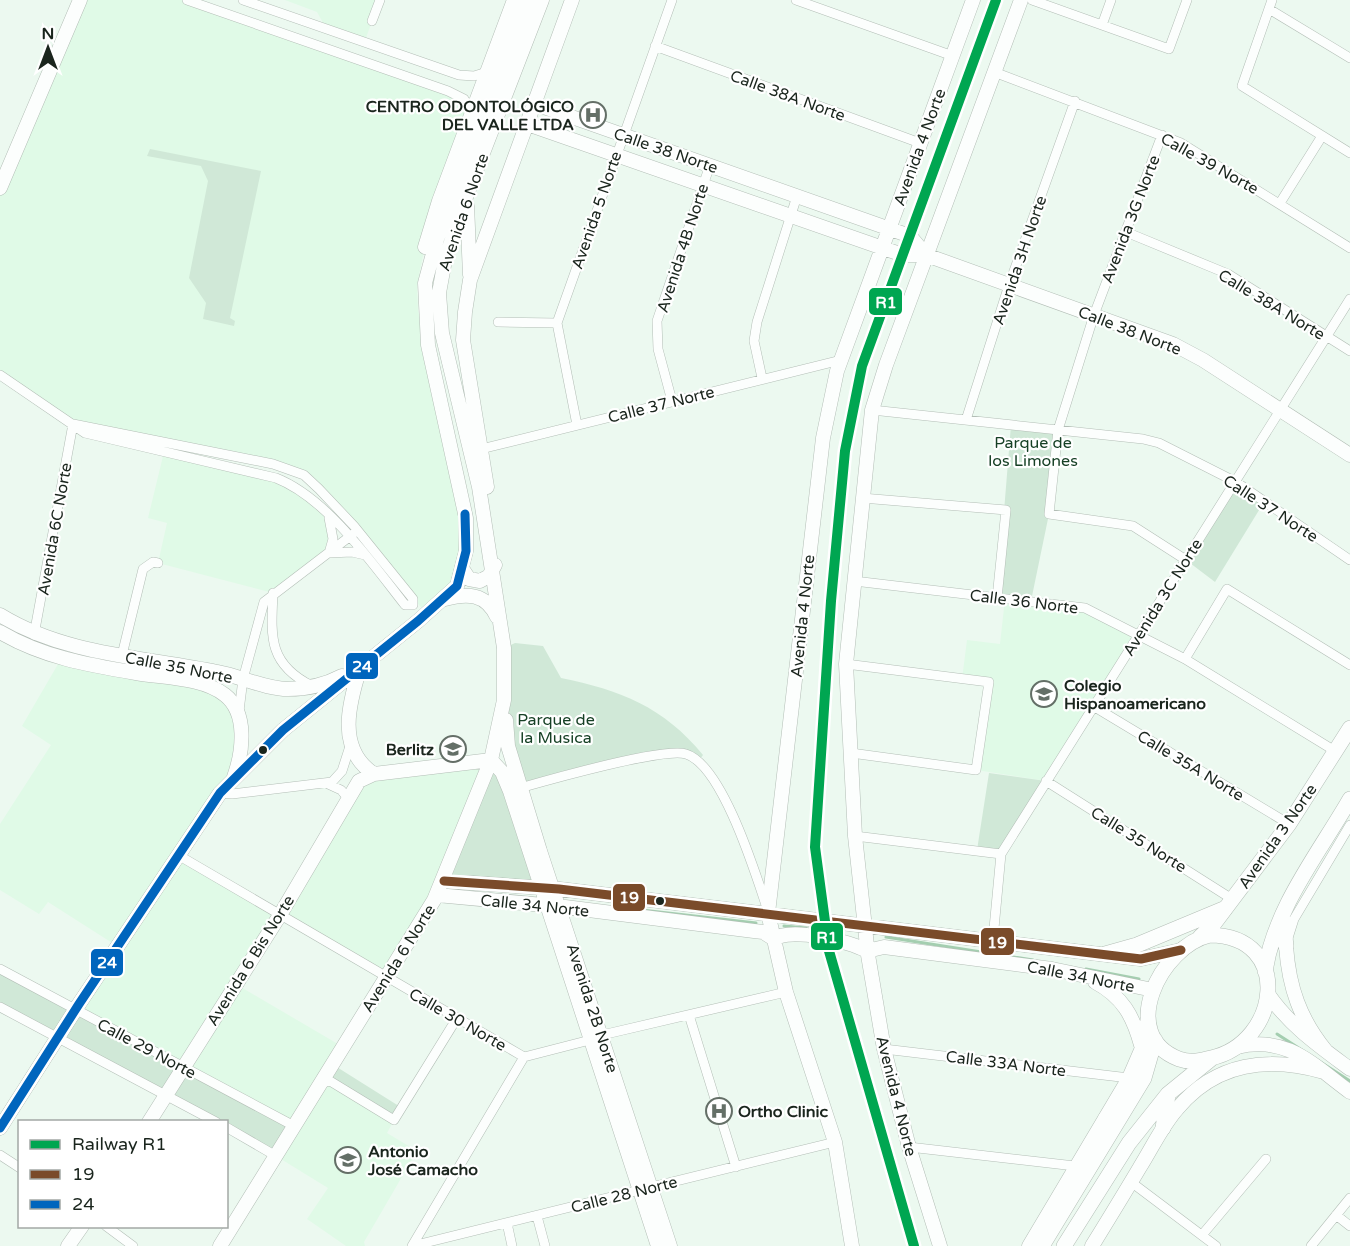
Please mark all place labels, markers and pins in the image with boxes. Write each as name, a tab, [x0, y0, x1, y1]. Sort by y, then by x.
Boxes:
place label: CENTRO ODONTOLÓGICO DEL VALLE LTDA	[366, 97, 574, 135]
hospital icon: CENTRO ODONTOLÓGICO DEL VALLE LTDA	[578, 100, 608, 130]
place label: Colegio Hispanoamericano	[1064, 676, 1206, 714]
school or university icon: Colegio Hispanoamericano	[1029, 679, 1059, 709]
school or university icon: Berlitz	[438, 734, 468, 764]
place label: Berlitz	[386, 740, 434, 760]
unlabelled marker	[257, 744, 269, 756]
unlabelled marker	[654, 895, 666, 907]
hospital icon: Ortho Clinic	[704, 1096, 734, 1126]
place label: Ortho Clinic	[738, 1102, 829, 1122]
place label: Antonio José Camacho	[367, 1142, 478, 1180]
school or university icon: Antonio José Camacho	[333, 1145, 363, 1175]

